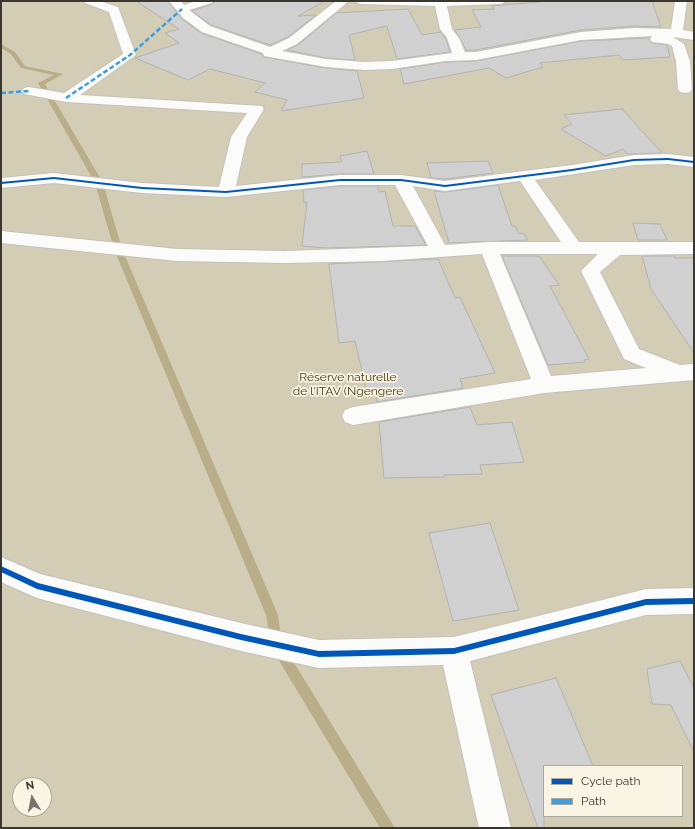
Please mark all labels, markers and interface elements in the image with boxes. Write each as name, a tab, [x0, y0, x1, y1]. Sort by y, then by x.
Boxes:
park label: Réserve naturelle de l'ITAV (Ngengere	[293, 370, 403, 398]
legend	[543, 765, 683, 817]
text: Cycle path	[581, 774, 640, 788]
north arrow	[12, 777, 52, 817]
text: N	[25, 779, 35, 793]
text: Path	[581, 794, 606, 808]

